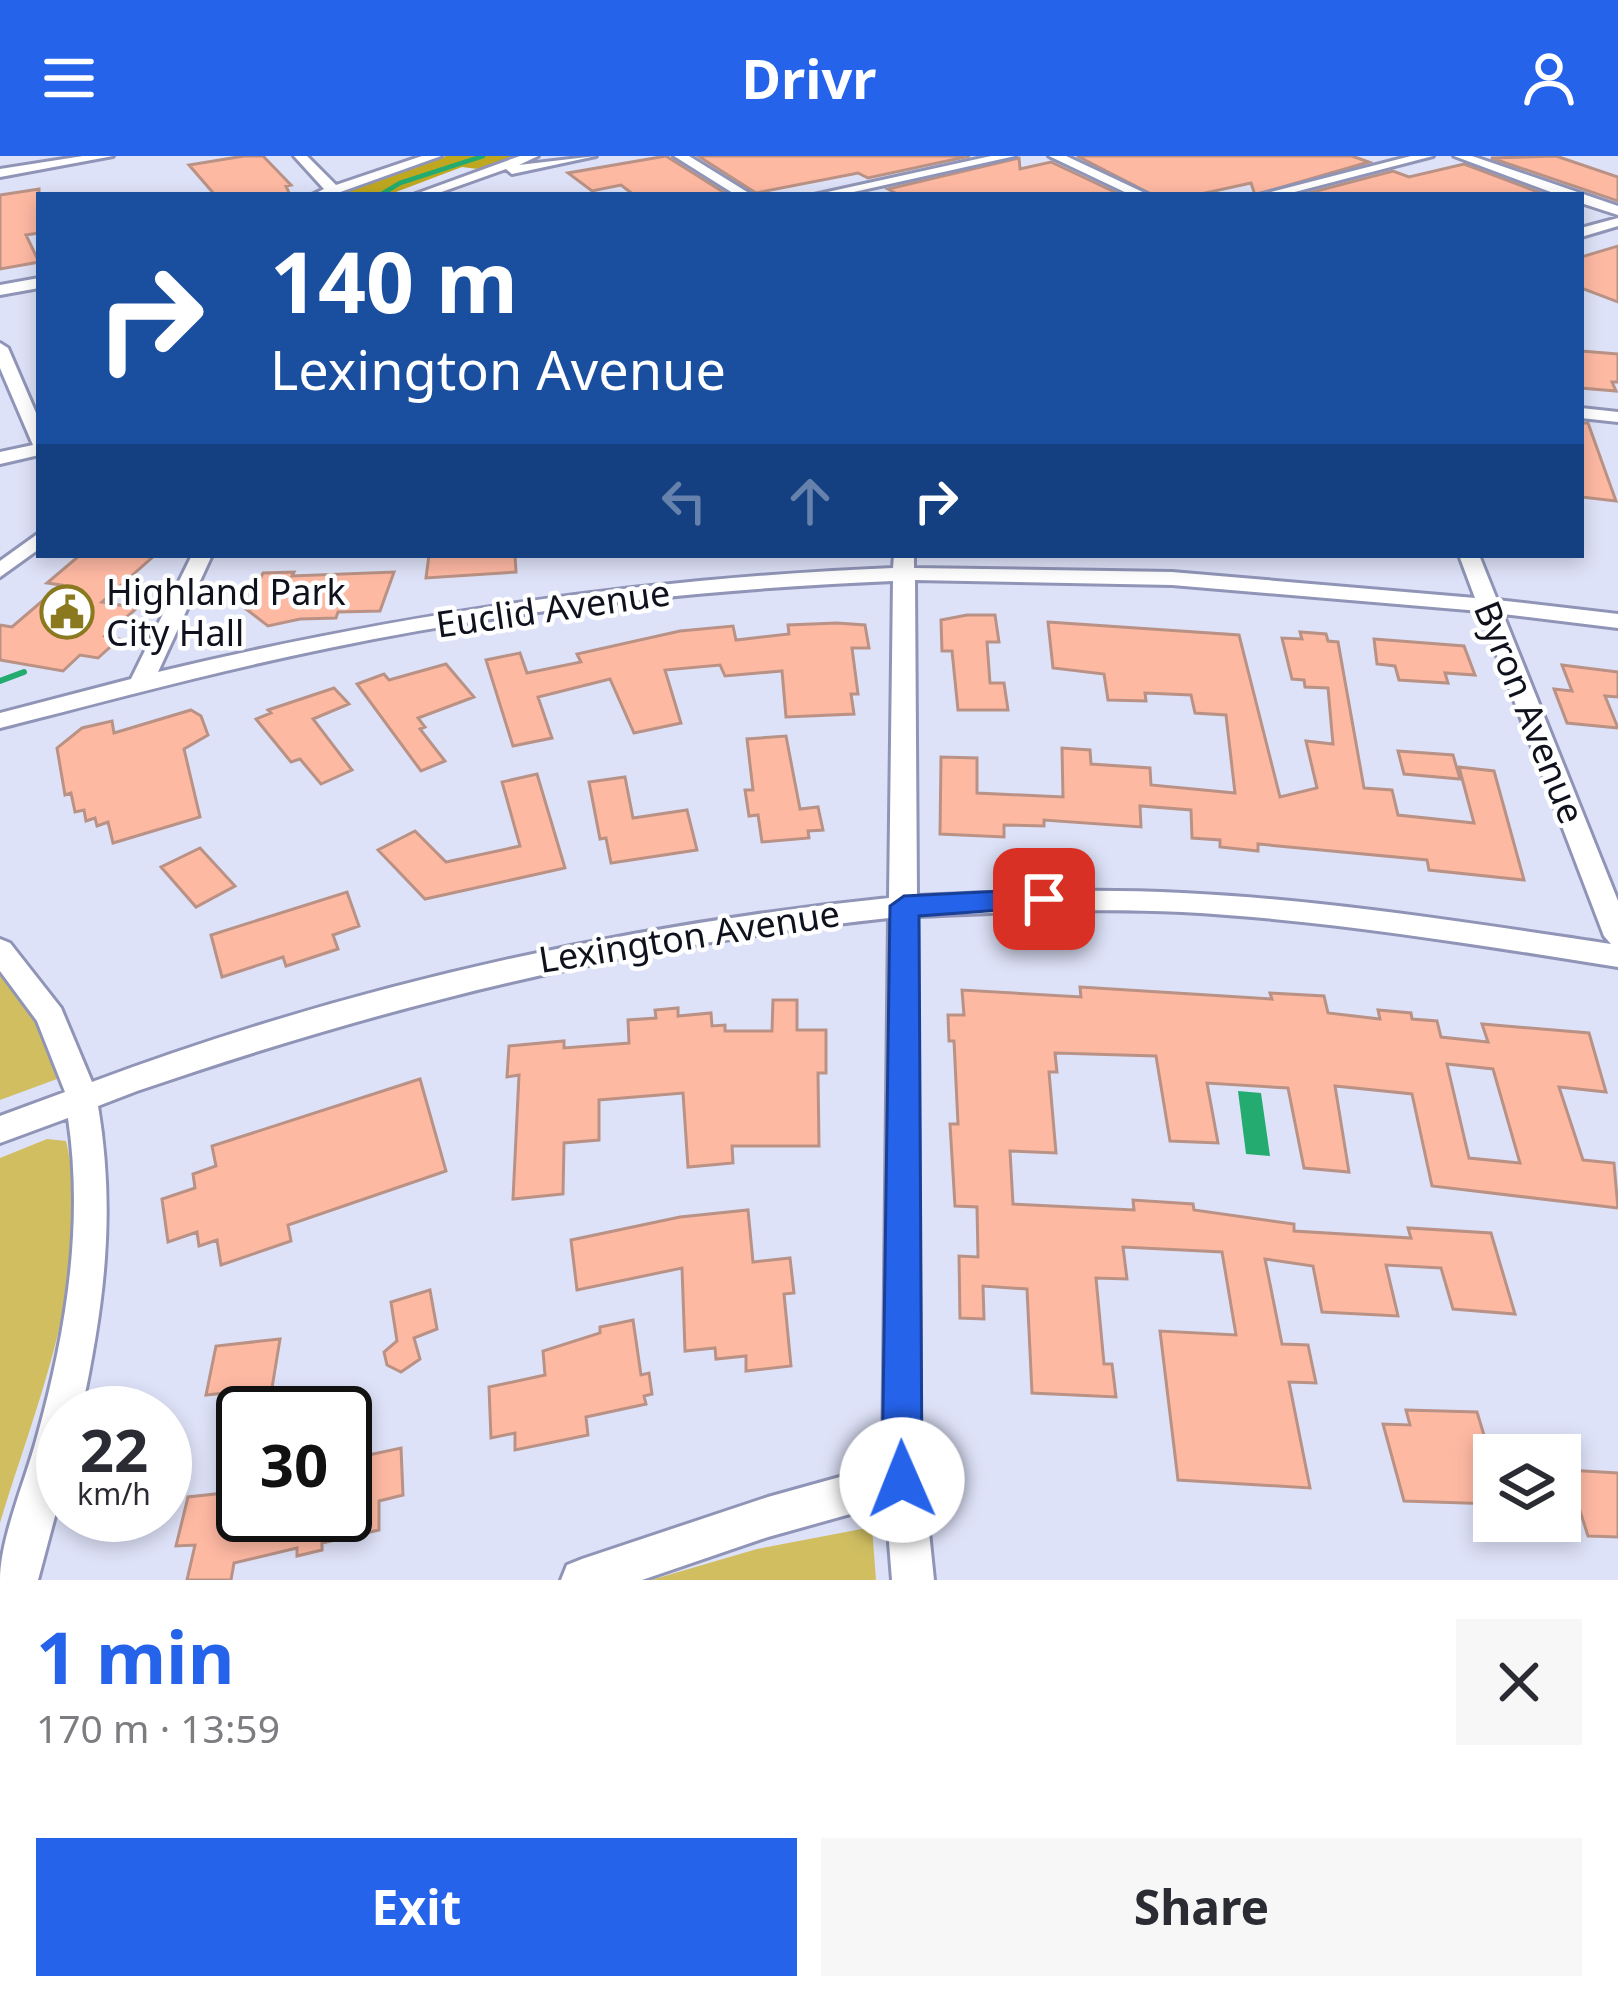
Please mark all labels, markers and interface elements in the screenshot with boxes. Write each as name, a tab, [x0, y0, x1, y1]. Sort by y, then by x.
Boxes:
text: Drivr	[742, 41, 876, 115]
icon: menu	[36, 45, 102, 111]
icon: person	[1516, 45, 1582, 111]
text: 140 m	[270, 223, 518, 338]
icon: right	[72, 240, 228, 396]
text: Lexington Avenue	[270, 332, 726, 406]
icon: left	[651, 468, 717, 534]
icon: ahead	[777, 468, 843, 534]
icon: right	[903, 468, 969, 534]
place label: Highland Park City Hall	[106, 567, 346, 657]
street label: Euclid Avenue	[433, 567, 673, 649]
public building icon: Highland Park City Hall	[39, 584, 95, 640]
street label: Byron Avenue	[1463, 594, 1597, 830]
pin	[993, 848, 1095, 950]
icon: arrive	[1011, 866, 1077, 932]
street label: Lexington Avenue	[535, 888, 843, 984]
speed limit sign: 30	[216, 1386, 372, 1542]
text: 22	[80, 1408, 148, 1490]
position arrow	[839, 1417, 965, 1543]
map controls	[1473, 1434, 1581, 1542]
button: layers	[1473, 1434, 1581, 1542]
text: km/h	[77, 1473, 151, 1514]
text: 1 min	[36, 1607, 234, 1705]
button: close	[1456, 1619, 1582, 1745]
text: 170 m · 13:59	[36, 1701, 280, 1754]
button: Exit	[36, 1838, 797, 1976]
button: Share	[821, 1838, 1582, 1976]

